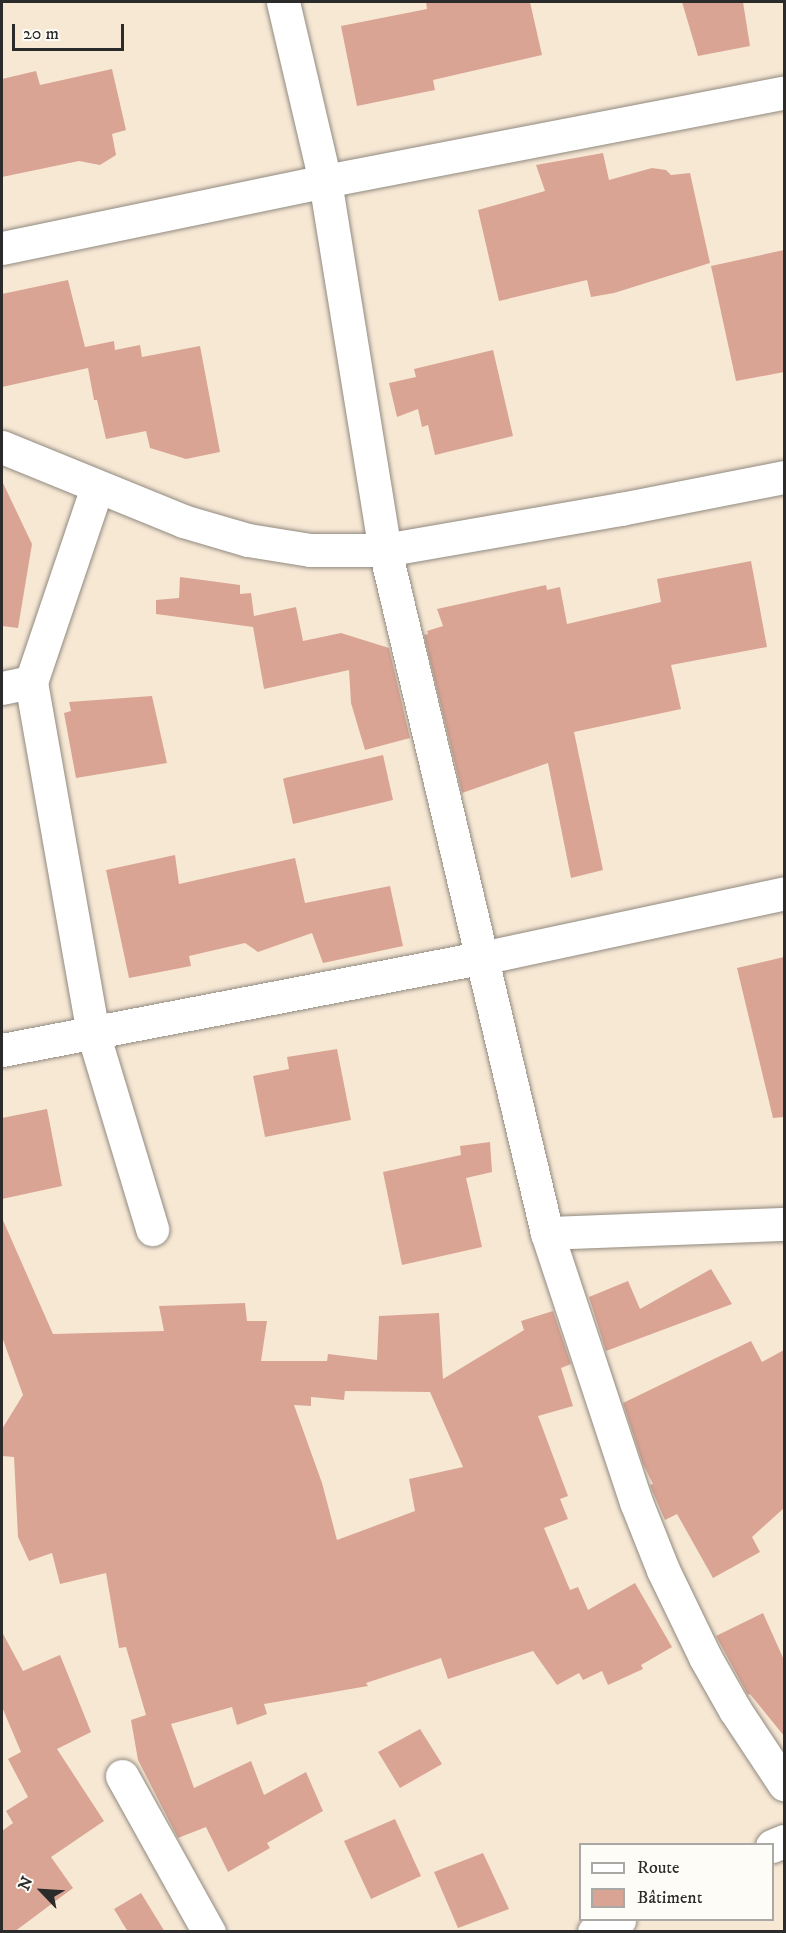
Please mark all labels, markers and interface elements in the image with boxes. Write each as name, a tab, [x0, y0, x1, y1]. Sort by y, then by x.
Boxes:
scale bar	[15, 12, 128, 50]
text: 20 m	[23, 23, 59, 45]
legend	[579, 1843, 774, 1921]
text: Route	[637, 1857, 680, 1879]
north arrow	[12, 1861, 72, 1921]
text: N	[14, 1873, 38, 1894]
text: Bâtiment	[637, 1887, 702, 1909]

